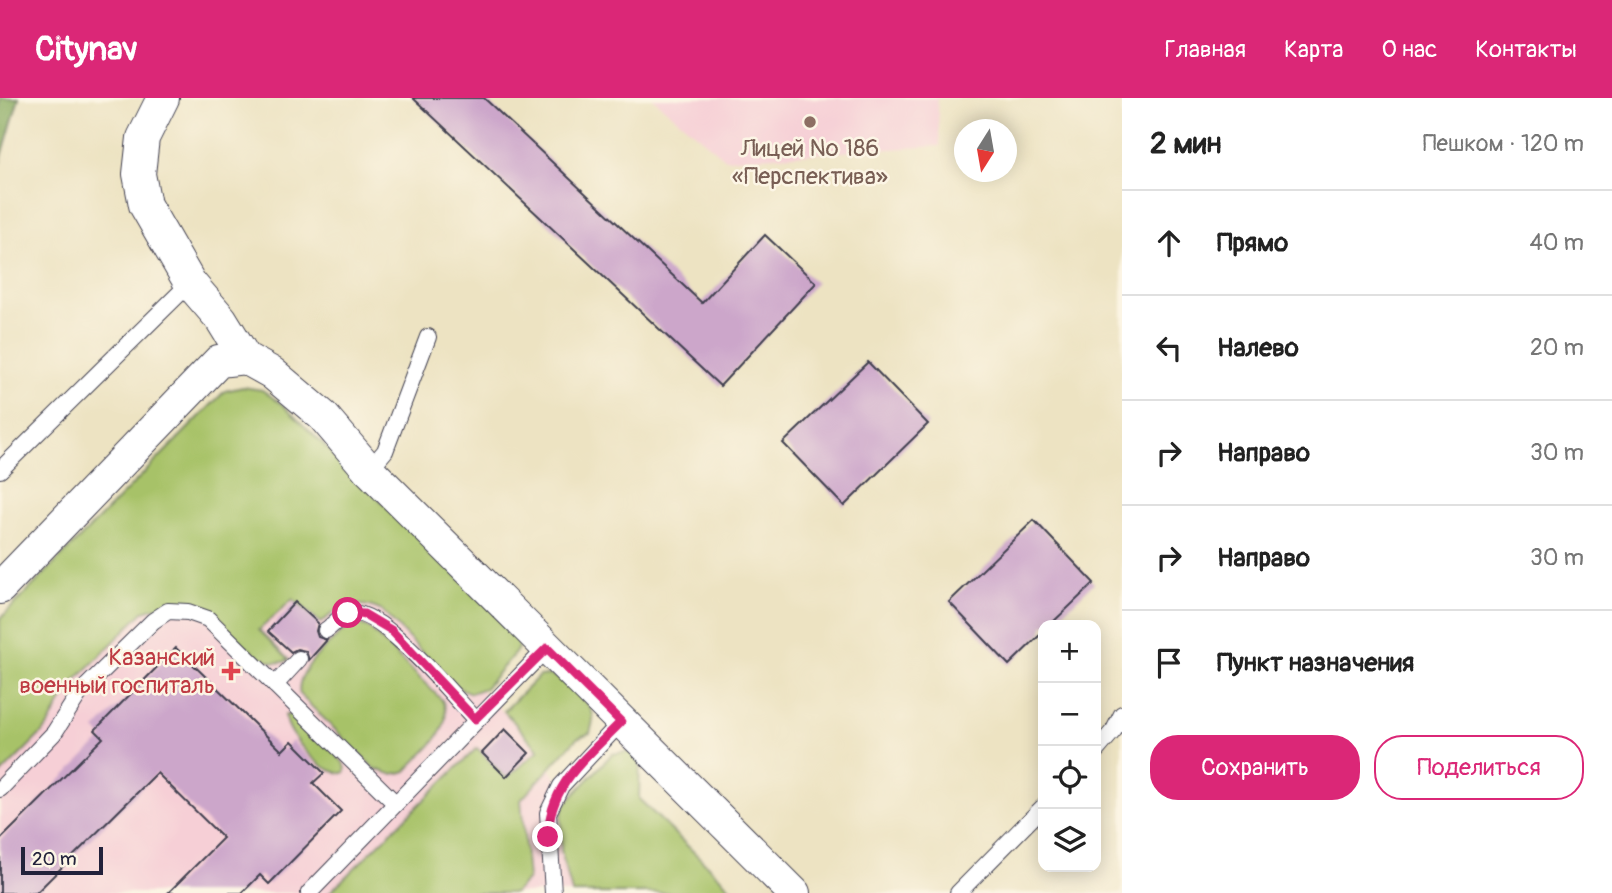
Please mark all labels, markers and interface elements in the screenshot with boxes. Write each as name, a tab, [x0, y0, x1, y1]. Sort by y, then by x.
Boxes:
text: Citynav	[35, 29, 138, 70]
text: Главная	[1165, 35, 1246, 64]
text: Карта	[1284, 35, 1344, 64]
text: О нас	[1382, 35, 1437, 64]
text: Контакты	[1475, 35, 1577, 64]
marker: Лицей № 186 «Перспектива»	[802, 114, 818, 130]
north arrow	[954, 119, 1017, 182]
text: 2 мин	[1150, 125, 1221, 162]
text: Пешком · 120 m	[1423, 129, 1584, 158]
place label: Лицей № 186 «Перспектива»	[732, 134, 888, 191]
icon: ahead	[1150, 224, 1188, 262]
text: Прямо	[1217, 227, 1288, 259]
text: 40 m	[1530, 228, 1584, 257]
icon: left	[1150, 329, 1188, 367]
text: Налево	[1217, 332, 1299, 364]
text: 20 m	[1530, 333, 1584, 362]
icon: right	[1150, 434, 1188, 472]
text: Направо	[1217, 437, 1310, 469]
text: 30 m	[1530, 438, 1584, 467]
icon: right	[1150, 539, 1188, 577]
text: Направо	[1217, 542, 1310, 574]
text: 30 m	[1530, 543, 1584, 572]
route start	[332, 597, 363, 628]
map controls	[1038, 620, 1101, 872]
button: +	[1038, 620, 1101, 683]
place label: Казанский военный госпиталь	[19, 643, 215, 700]
icon: arrive	[1150, 644, 1188, 682]
text: Пункт назначения	[1217, 647, 1414, 679]
marker: Казанский военный госпиталь	[221, 661, 241, 681]
button: −	[1038, 683, 1101, 746]
button: Сохранить	[1150, 735, 1360, 800]
button: Поделиться	[1374, 735, 1584, 800]
button: locate	[1038, 746, 1101, 809]
button: layers	[1038, 809, 1101, 872]
route end	[532, 821, 563, 852]
scale bar	[21, 844, 103, 876]
text: 20 m	[32, 847, 77, 871]

